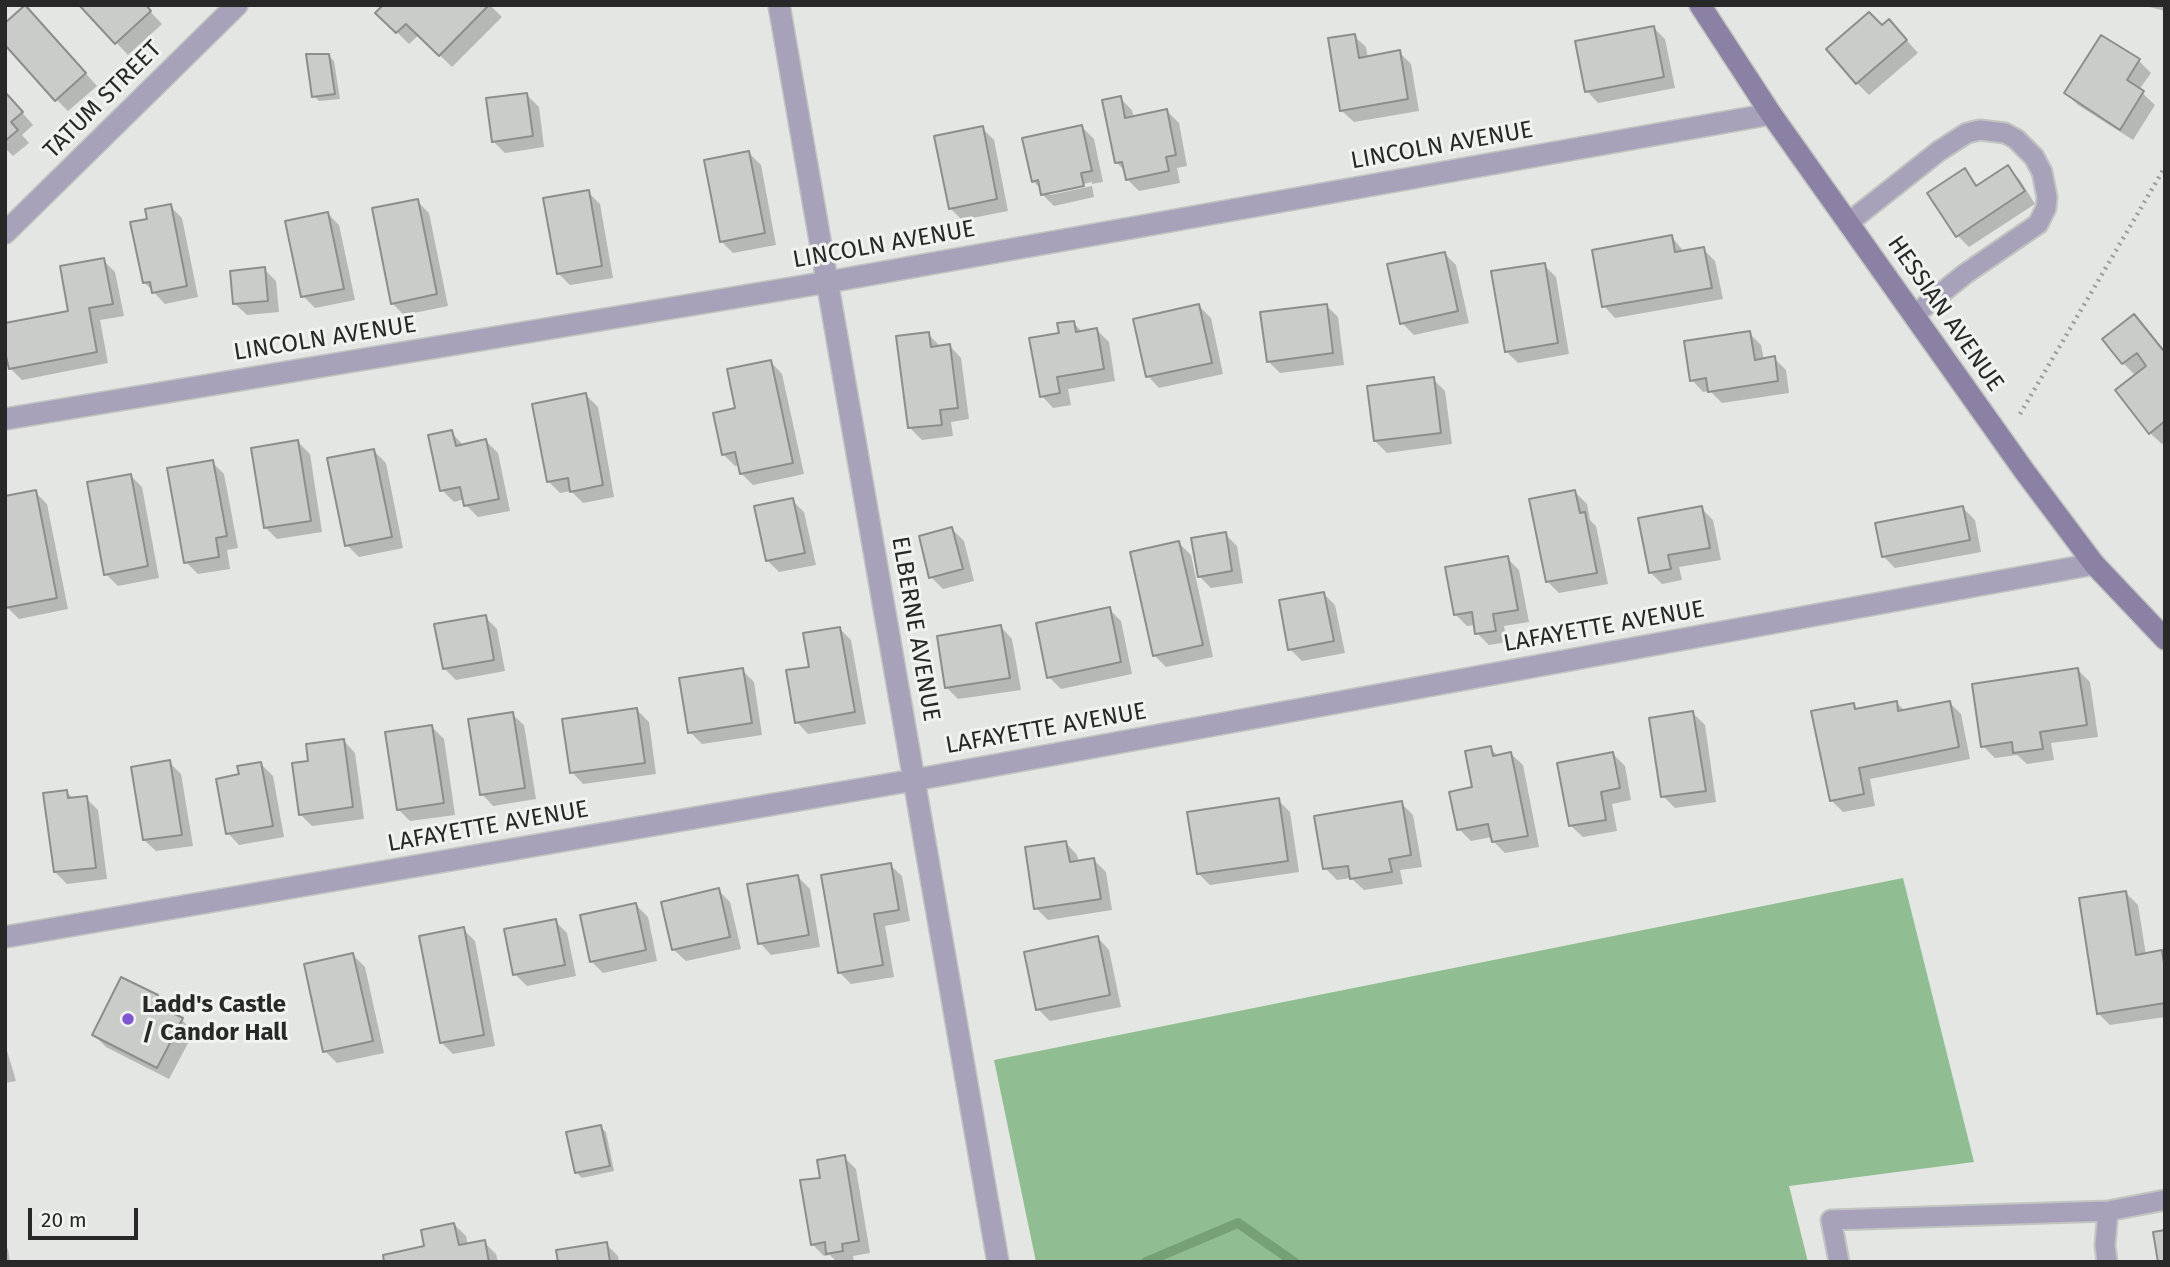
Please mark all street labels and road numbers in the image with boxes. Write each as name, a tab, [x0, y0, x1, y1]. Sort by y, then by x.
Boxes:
street label: TATUM STREET	[38, 35, 168, 165]
street label: LINCOLN AVENUE	[1349, 116, 1535, 176]
street label: LINCOLN AVENUE	[791, 215, 977, 275]
street label: HESSIAN AVENUE	[1881, 231, 2009, 397]
street label: LINCOLN AVENUE	[232, 310, 418, 368]
street label: ELBERNE AVENUE	[885, 534, 945, 724]
street label: LAFAYETTE AVENUE	[1501, 595, 1707, 659]
street label: LAFAYETTE AVENUE	[943, 697, 1149, 761]
street label: LAFAYETTE AVENUE	[385, 795, 591, 859]

